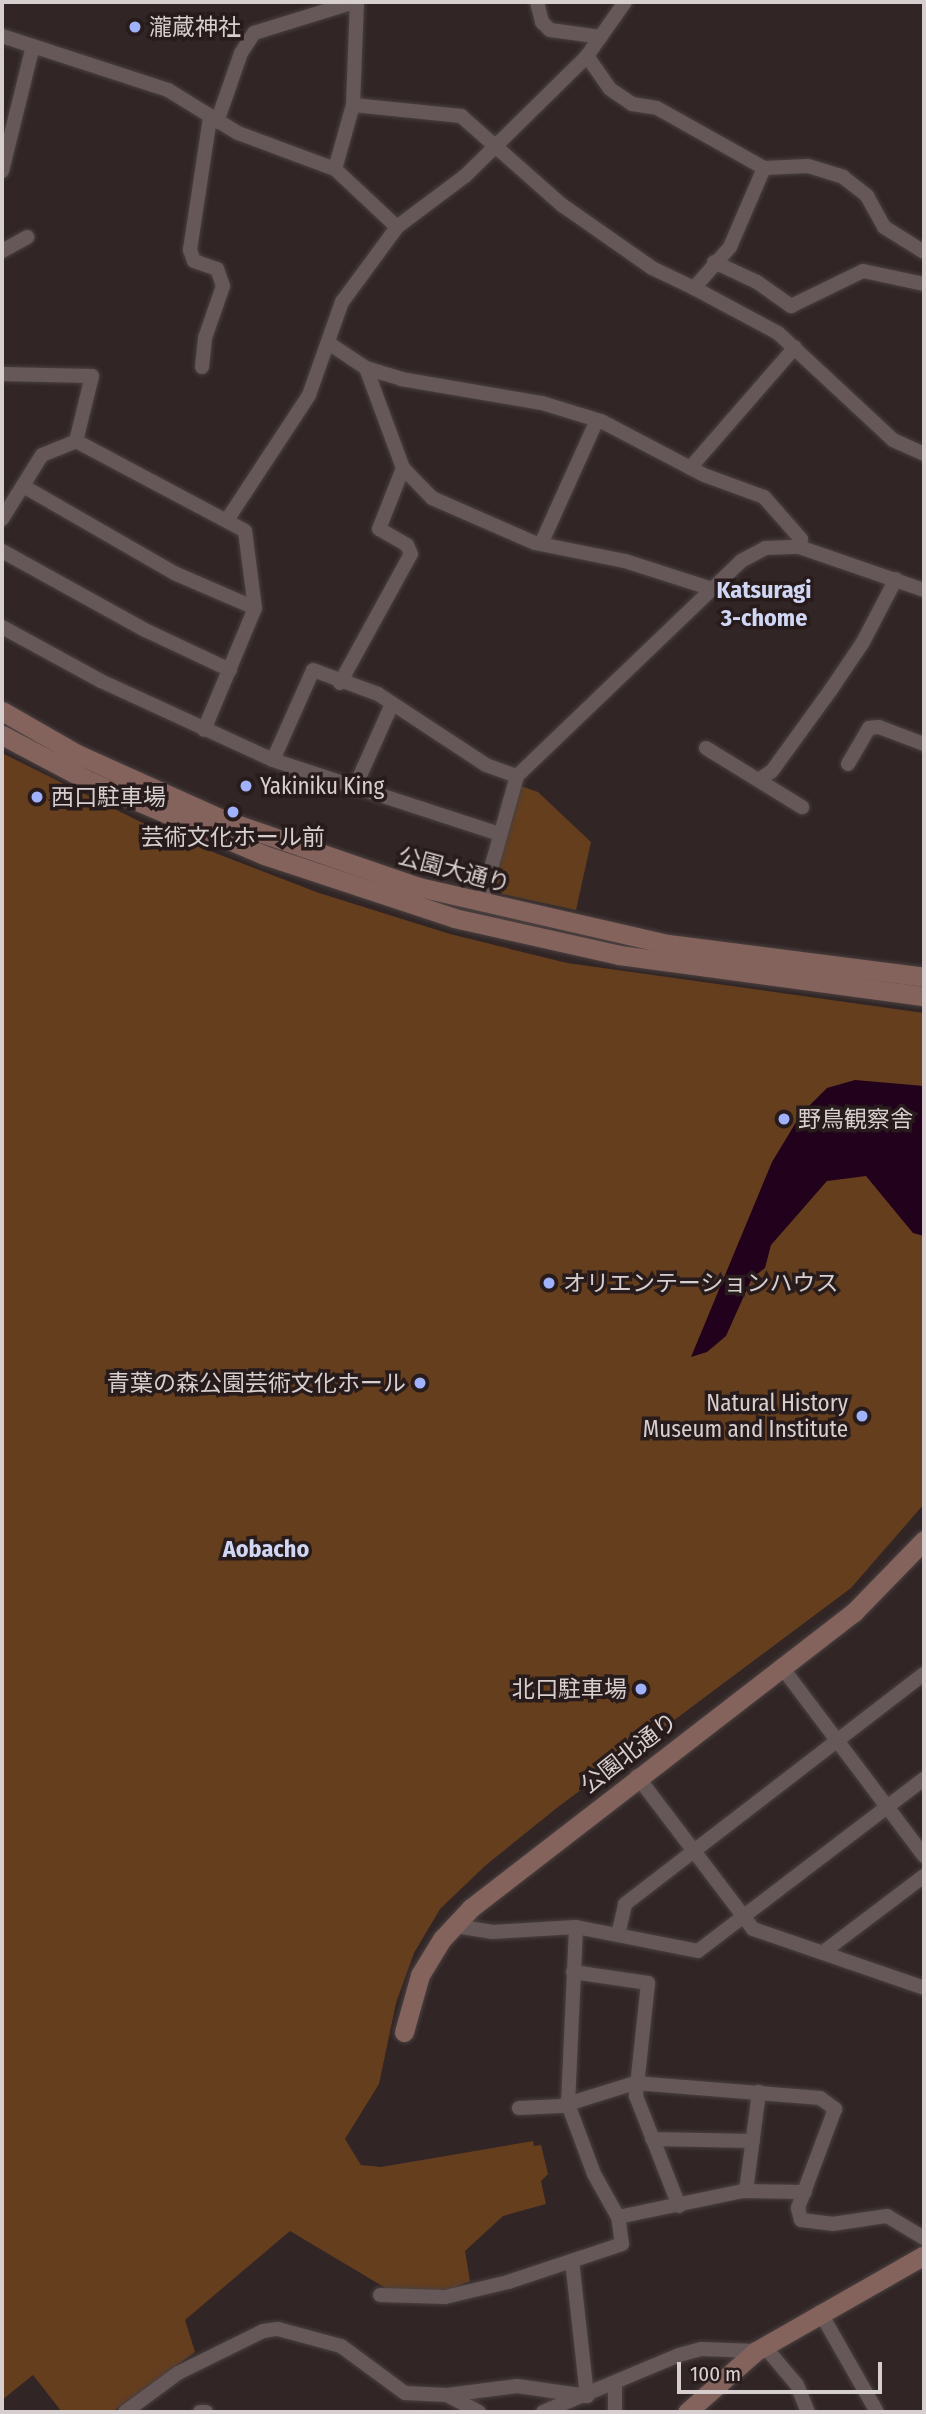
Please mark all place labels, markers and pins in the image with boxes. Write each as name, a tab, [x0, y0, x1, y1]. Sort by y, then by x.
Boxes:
place label: 瀧蔵神社	[149, 13, 241, 41]
marker: 瀧蔵神社	[127, 19, 143, 35]
place label: Yakiniku King	[260, 772, 384, 800]
marker: Yakiniku King	[238, 778, 254, 794]
place label: 西口駐車場	[51, 783, 166, 811]
marker: 西口駐車場	[29, 789, 45, 805]
marker: 芸術文化ホール前	[225, 804, 241, 820]
place label: 芸術文化ホール前	[141, 823, 325, 851]
place label: 野鳥観察舎	[798, 1105, 913, 1133]
marker: 野鳥観察舎	[776, 1111, 792, 1127]
place label: オリエンテーションハウス	[563, 1269, 839, 1297]
marker: オリエンテーションハウス	[541, 1275, 557, 1291]
place label: 青葉の森公園芸術文化ホール	[107, 1369, 406, 1397]
marker: 青葉の森公園芸術文化ホール	[412, 1375, 428, 1391]
place label: Natural History Museum and Institute	[643, 1389, 848, 1443]
marker: Natural History Museum and Institute	[854, 1408, 870, 1424]
place label: 北口駐車場	[512, 1675, 627, 1703]
marker: 北口駐車場	[633, 1681, 649, 1697]

